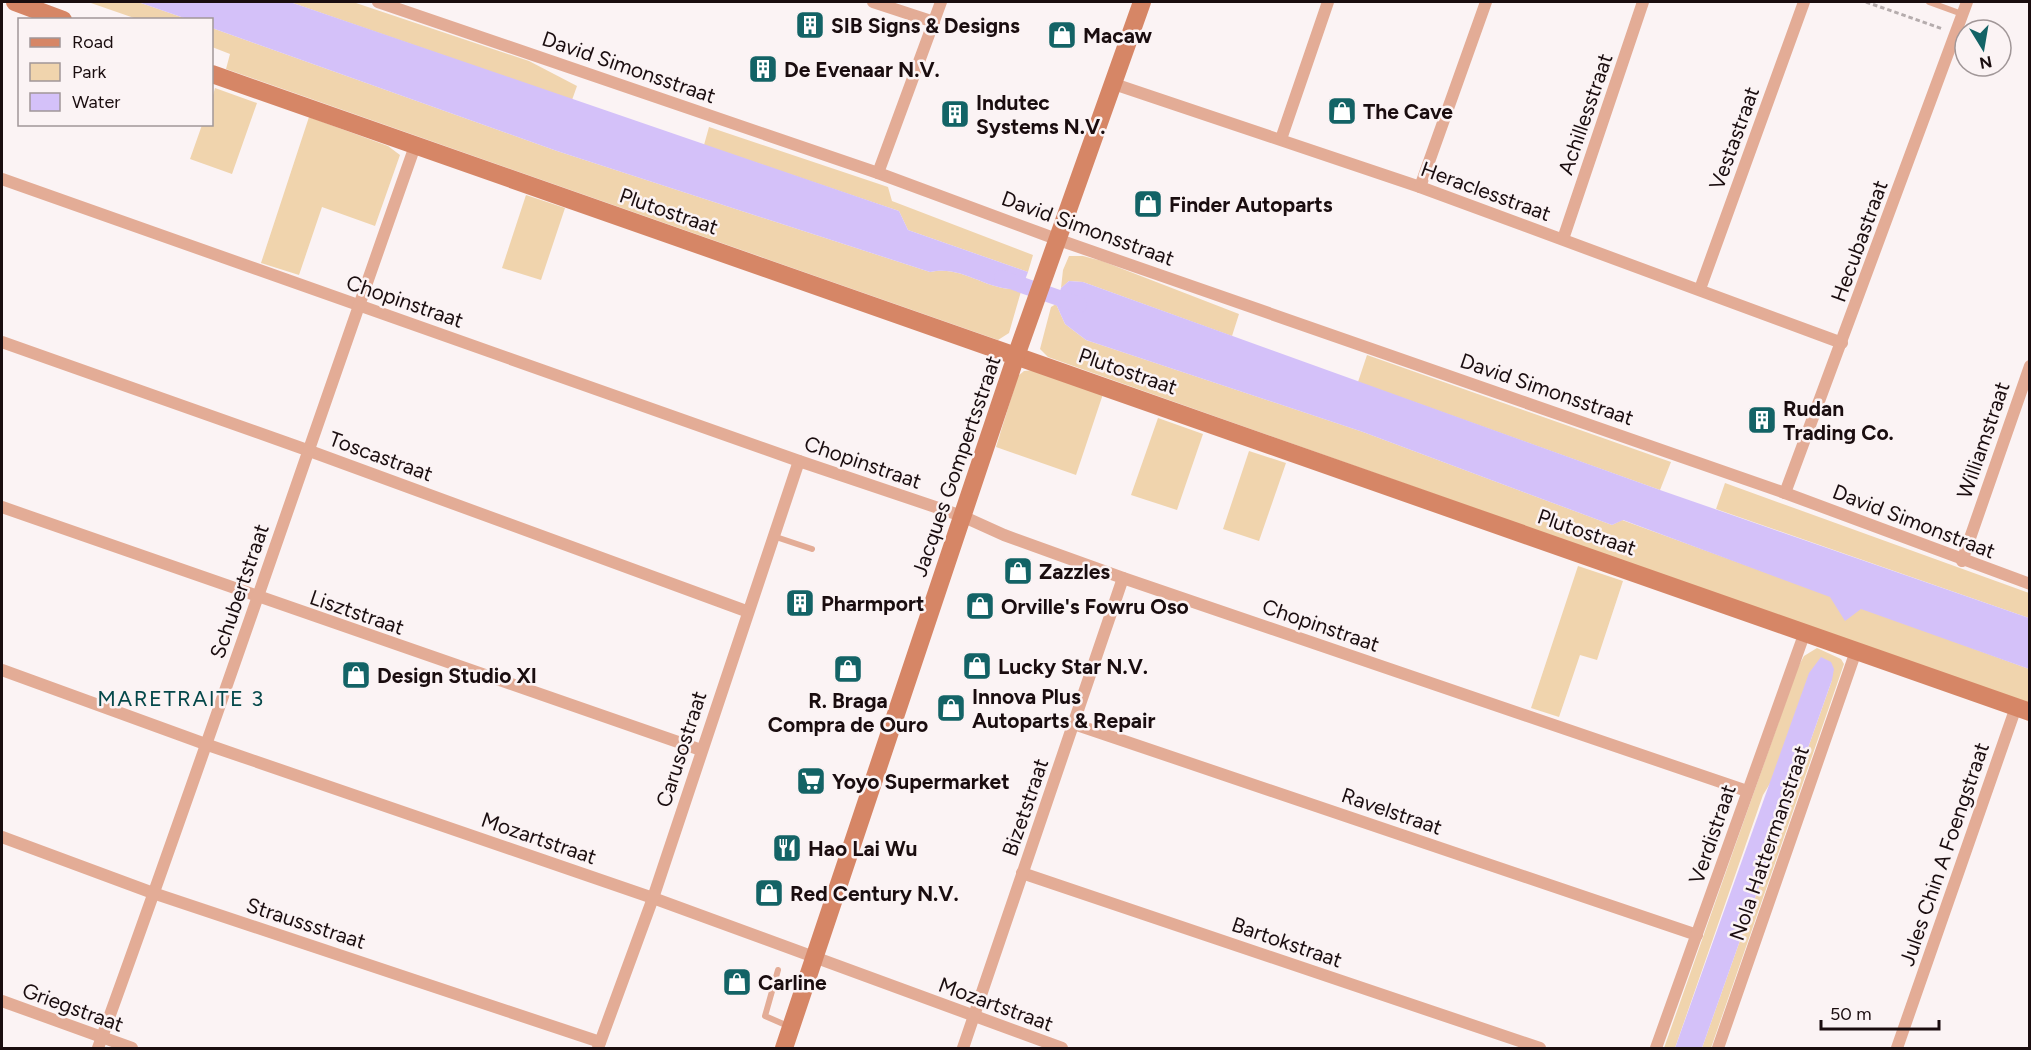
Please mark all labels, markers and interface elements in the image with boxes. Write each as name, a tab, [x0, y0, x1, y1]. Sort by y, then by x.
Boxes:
building icon: SIB Signs & Designs	[794, 9, 826, 41]
place label: SIB Signs & Designs	[831, 13, 1020, 38]
legend	[18, 18, 213, 126]
north arrow	[1953, 18, 2013, 78]
shop icon: Macaw	[1046, 19, 1078, 51]
place label: Macaw	[1083, 23, 1153, 48]
street label: David Simonsstraat	[539, 26, 719, 108]
text: Road	[72, 31, 113, 53]
street label: Achillesstraat	[1553, 50, 1617, 178]
text: N	[1978, 52, 1994, 73]
building icon: De Evenaar N.V.	[747, 53, 779, 85]
place label: De Evenaar N.V.	[784, 57, 940, 82]
text: Park	[72, 61, 107, 83]
street label: Vestastraat	[1704, 83, 1764, 193]
place label: Indutec Systems N.V.	[976, 90, 1105, 139]
text: Water	[72, 91, 120, 113]
shop icon: The Cave	[1326, 95, 1358, 127]
building icon: Indutec Systems N.V.	[939, 98, 971, 130]
place label: The Cave	[1363, 99, 1453, 124]
street label: Heraclesstraat	[1418, 156, 1554, 226]
street label: Hecubastraat	[1825, 177, 1893, 305]
street label: Plutostraat	[616, 182, 722, 240]
street label: David Simonsstraat	[998, 185, 1178, 271]
shop icon: Finder Autoparts	[1132, 188, 1164, 220]
place label: Finder Autoparts	[1169, 192, 1333, 217]
street label: Chopinstraat	[343, 269, 467, 333]
street label: Plutostraat	[1075, 342, 1181, 400]
street label: David Simonsstraat	[1457, 348, 1637, 430]
street label: Jacques Gompertsstraat	[906, 352, 1006, 580]
street label: Williamstraat	[1951, 378, 2015, 502]
place label: Rudan Trading Co.	[1783, 396, 1894, 445]
building icon: Rudan Trading Co.	[1746, 404, 1778, 436]
street label: Toscastraat	[326, 426, 436, 486]
street label: Chopinstraat	[801, 430, 925, 494]
street label: David Simonstraat	[1829, 479, 1999, 564]
street label: Plutostraat	[1534, 503, 1640, 561]
street label: Schubertstraat	[204, 520, 274, 662]
shop icon: Zazzles	[1002, 555, 1034, 587]
place label: Zazzles	[1039, 559, 1110, 584]
street label: Lisztstraat	[307, 584, 407, 640]
building icon: Pharmport	[784, 587, 816, 619]
shop icon: Orville's Fowru Oso	[964, 590, 996, 622]
place label: Pharmport	[821, 591, 924, 616]
street label: Chopinstraat	[1259, 593, 1383, 657]
place label: Orville's Fowru Oso	[1001, 594, 1189, 619]
shop icon: Lucky Star N.V.	[961, 650, 993, 682]
shop icon: R. Braga Compra de Ouro	[832, 653, 864, 685]
place label: Lucky Star N.V.	[998, 654, 1148, 679]
shop icon: Design Studio XI	[340, 659, 372, 691]
place label: Design Studio XI	[377, 663, 537, 688]
place label: Innova Plus Autoparts & Repair	[972, 684, 1155, 733]
district label: MARETRAITE 3	[97, 685, 265, 712]
street label: Carusostraat	[650, 688, 712, 810]
place label: R. Braga Compra de Ouro	[768, 688, 928, 737]
shop icon: Innova Plus Autoparts & Repair	[935, 692, 967, 724]
street label: Jules Chin A Foengstraat	[1894, 739, 1994, 969]
street label: Nola Hattermanstraat	[1724, 742, 1814, 944]
street label: Bizetstraat	[997, 755, 1053, 859]
supermarket icon: Yoyo Supermarket	[795, 765, 827, 797]
place label: Yoyo Supermarket	[832, 769, 1010, 794]
street label: Verdistraat	[1683, 781, 1741, 887]
street label: Ravelstraat	[1338, 782, 1446, 840]
street label: Mozartstraat	[478, 807, 600, 869]
restaurant icon: Hao Lai Wu	[771, 832, 803, 864]
place label: Hao Lai Wu	[808, 836, 917, 861]
shop icon: Red Century N.V.	[753, 877, 785, 909]
place label: Red Century N.V.	[790, 881, 959, 906]
street label: Straussstraat	[243, 892, 369, 954]
street label: Bartokstraat	[1229, 911, 1346, 973]
shop icon: Carline	[721, 966, 753, 998]
place label: Carline	[758, 970, 827, 995]
street label: Mozartstraat	[935, 972, 1057, 1036]
street label: Griegstraat	[19, 977, 127, 1037]
scale bar	[1821, 993, 1940, 1031]
text: 50 m	[1830, 1003, 1872, 1025]

